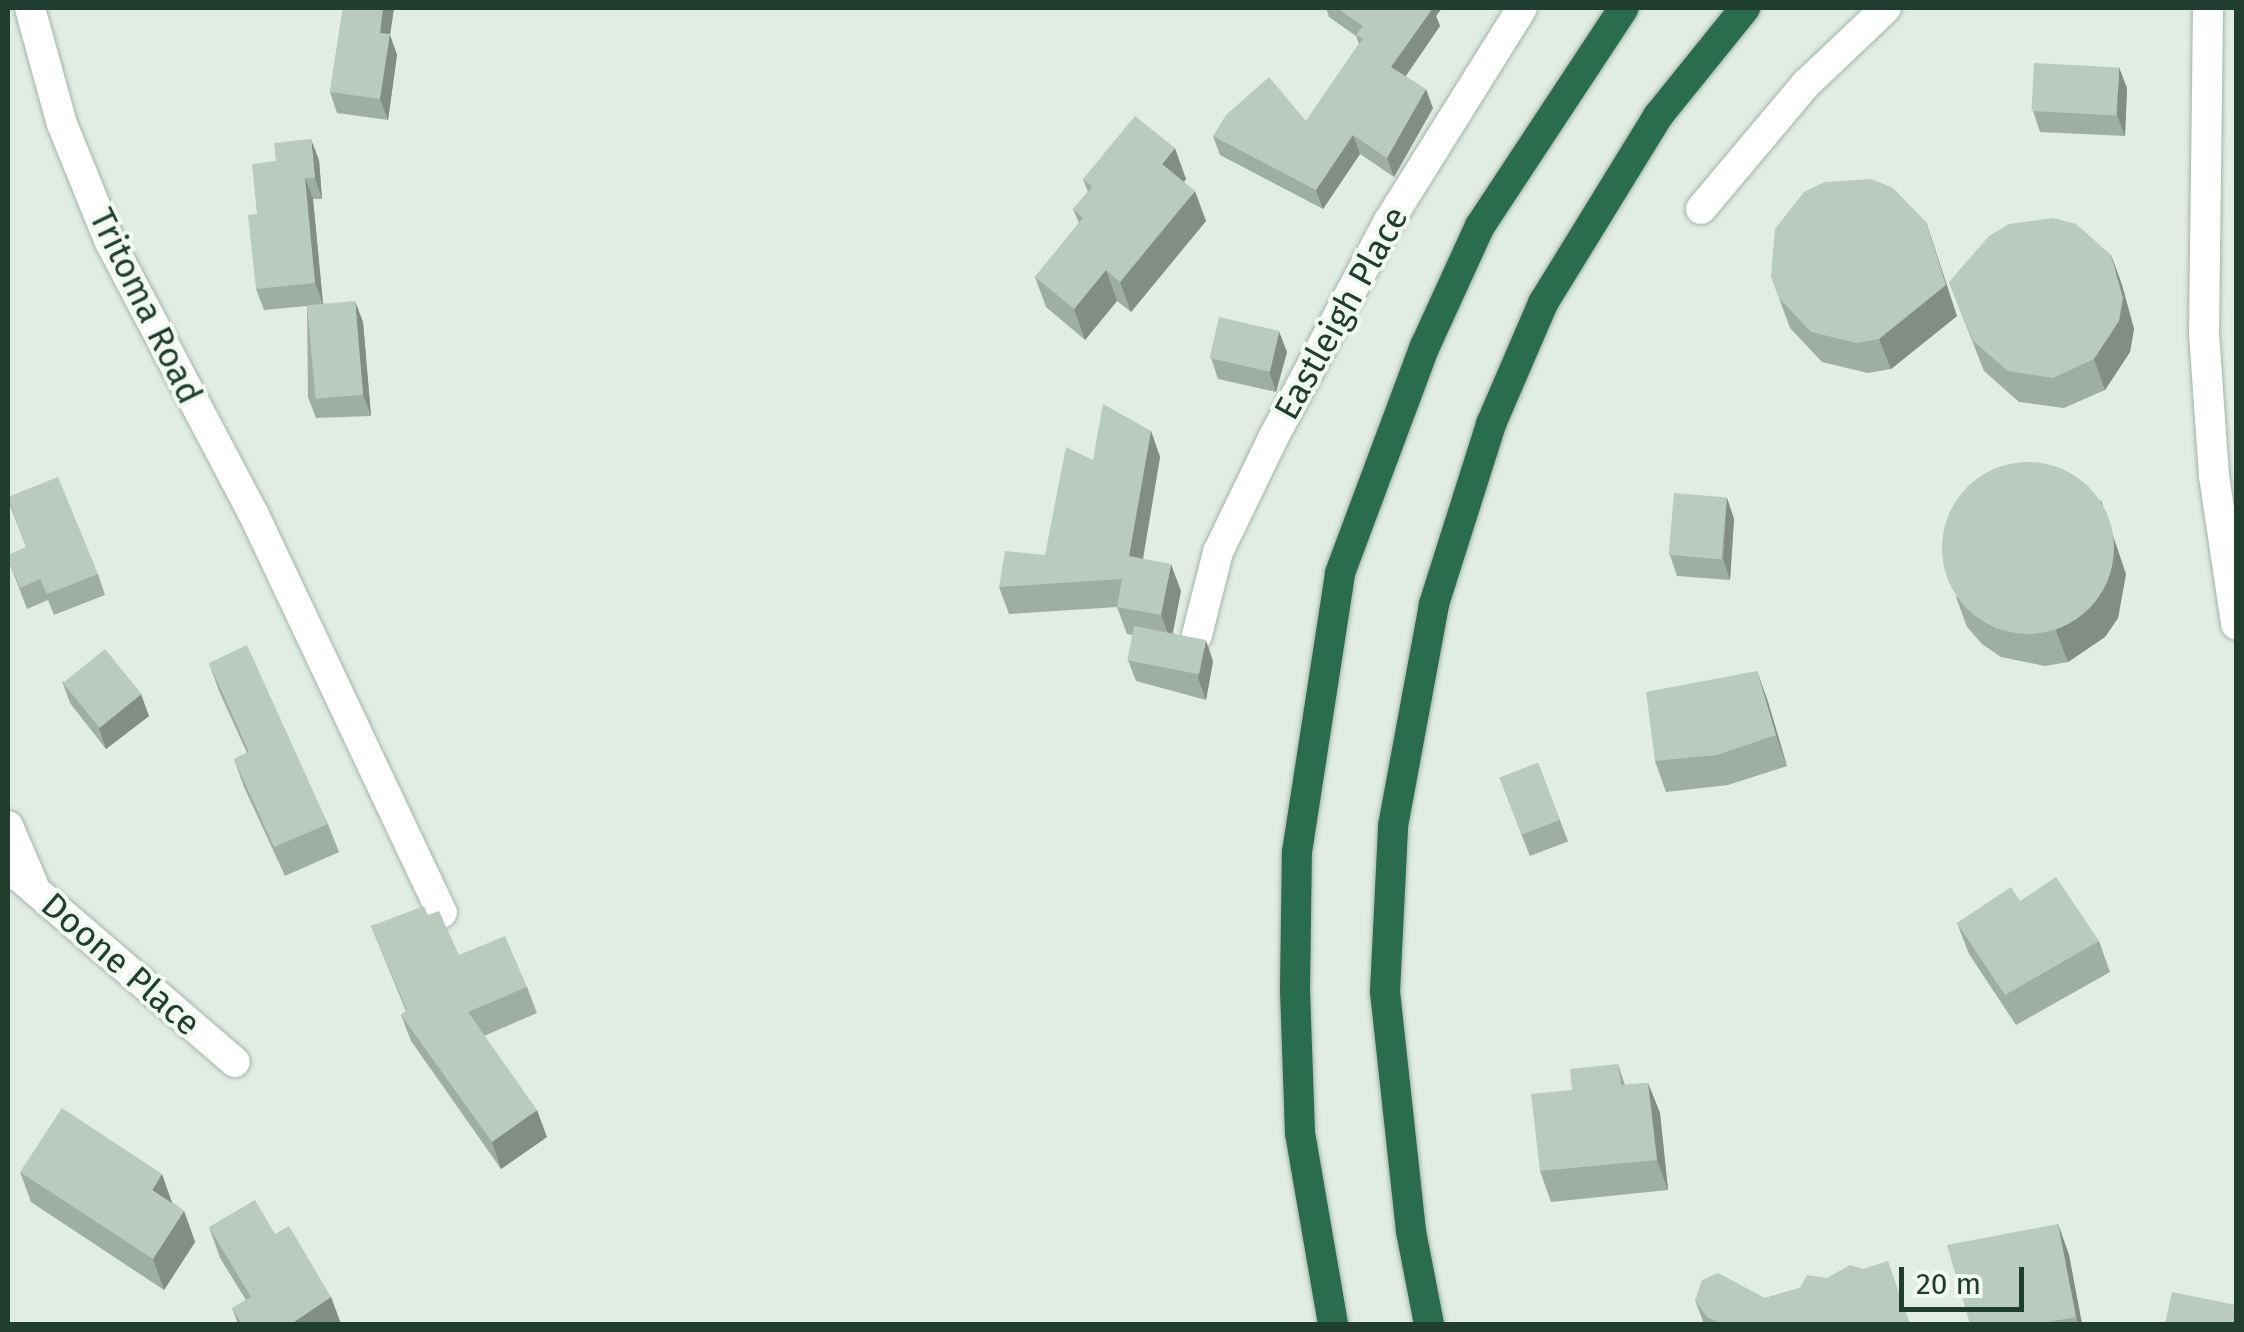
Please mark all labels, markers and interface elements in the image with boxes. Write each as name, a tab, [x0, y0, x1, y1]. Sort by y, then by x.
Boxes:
street label: Eastleigh Place	[1265, 199, 1417, 427]
street label: Tritoma Road	[81, 202, 211, 410]
street label: Doone Place	[33, 884, 209, 1044]
scale bar	[1904, 1247, 2029, 1309]
text: 20 m	[1916, 1266, 1981, 1302]

